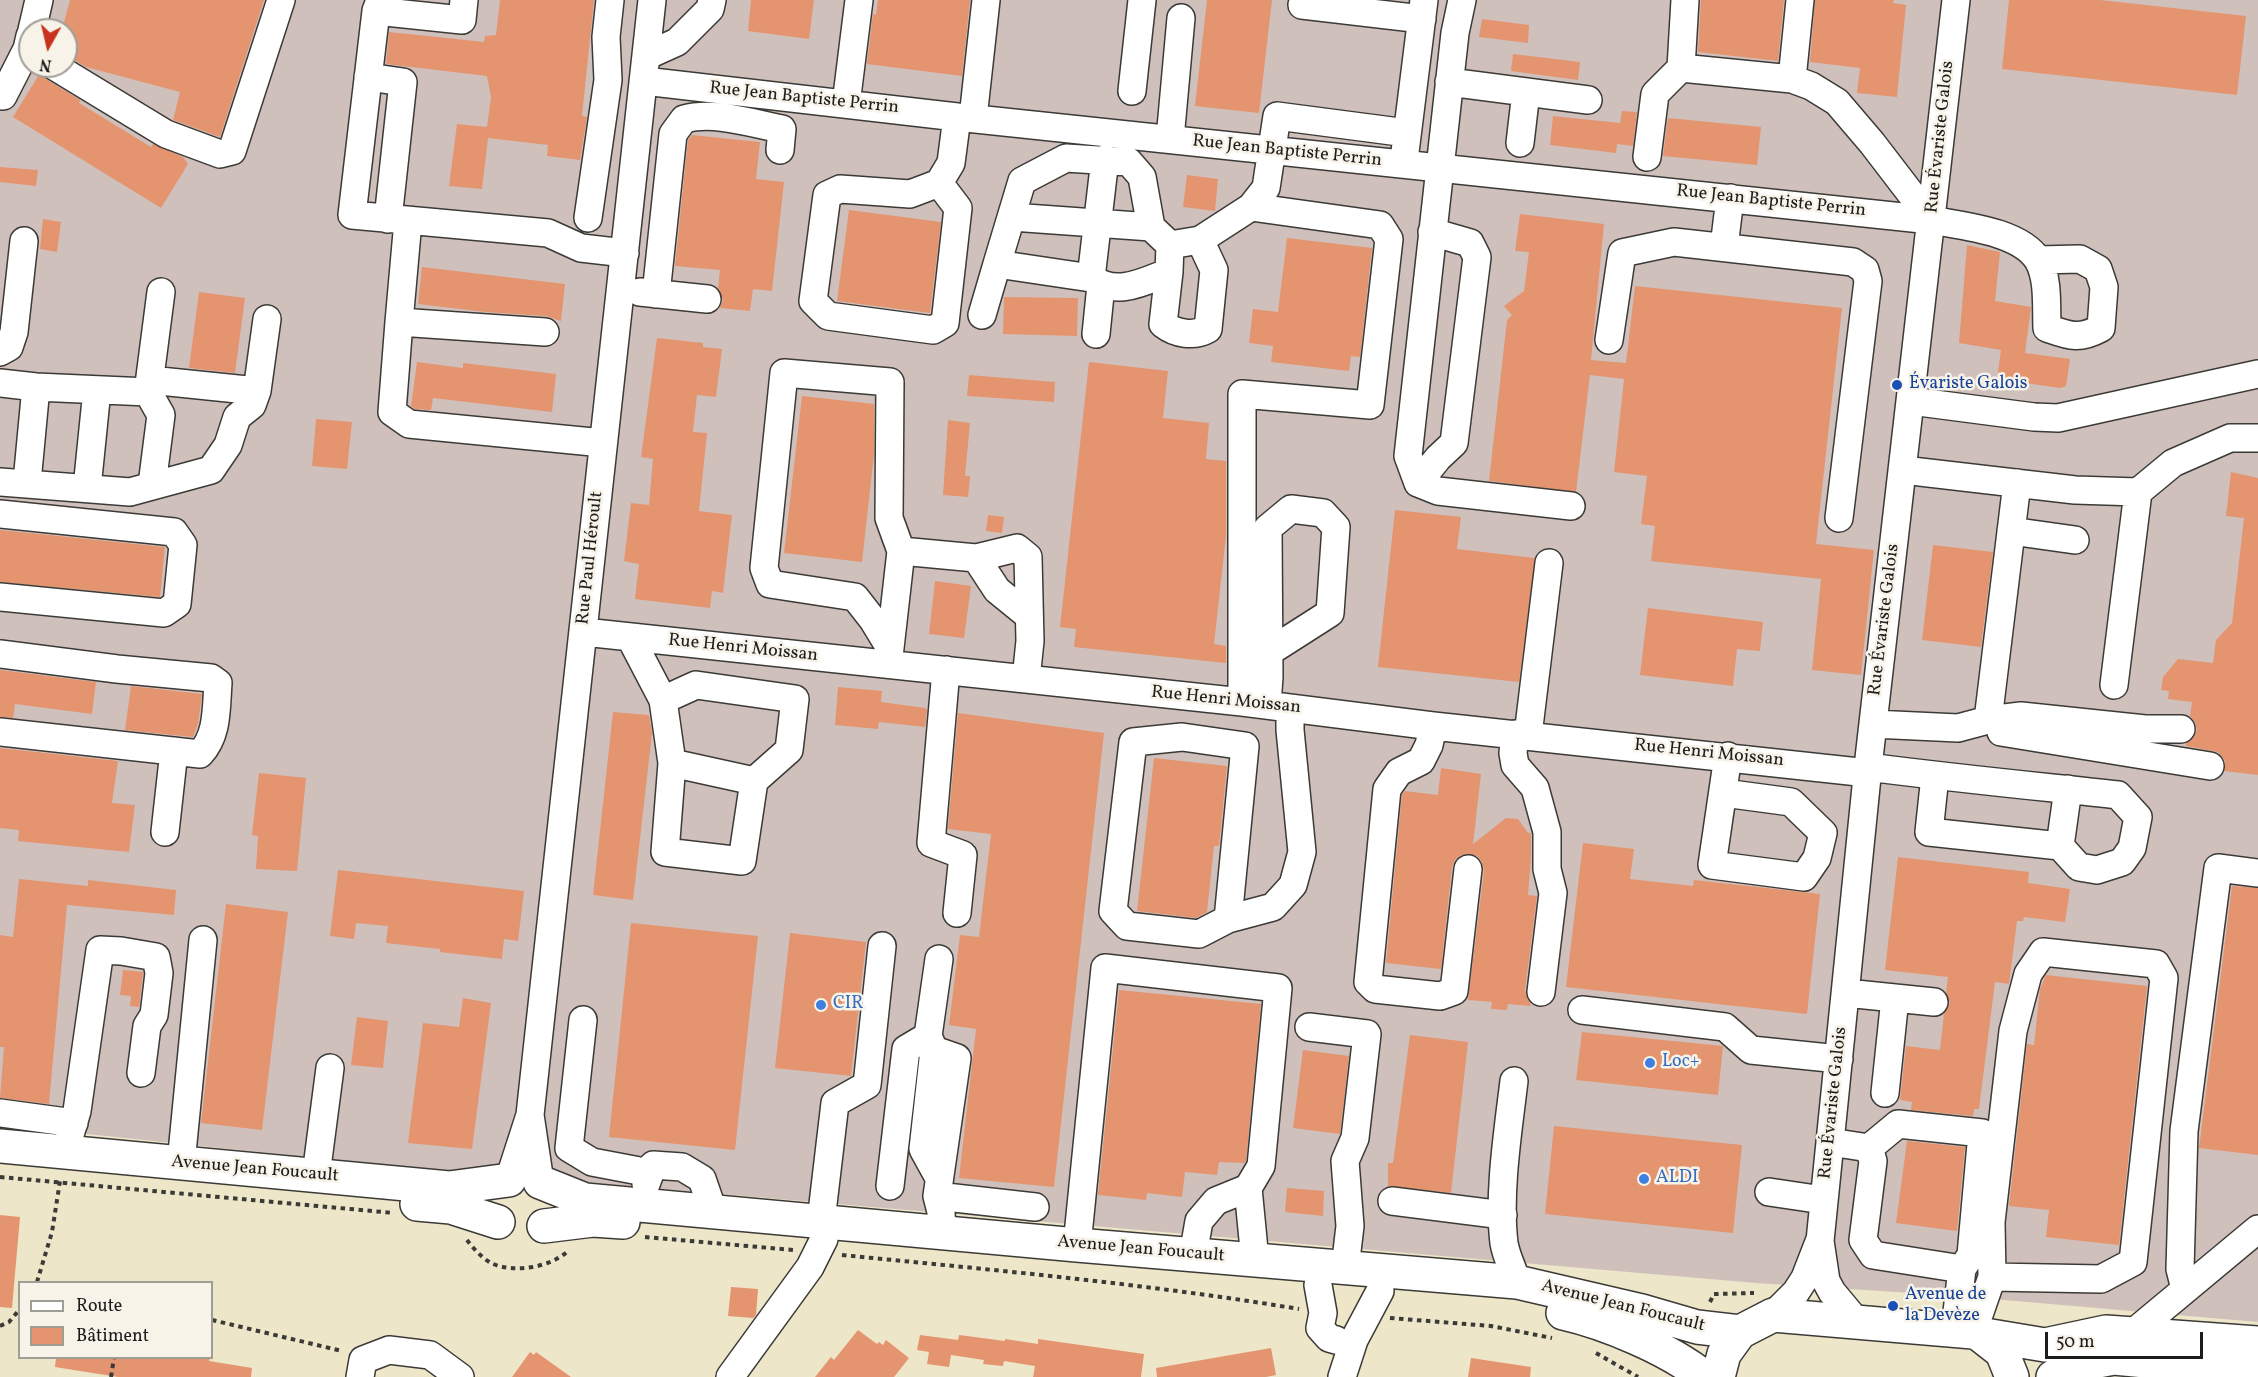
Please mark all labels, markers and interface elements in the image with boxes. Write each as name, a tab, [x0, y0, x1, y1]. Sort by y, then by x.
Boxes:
north arrow	[18, 18, 78, 78]
text: N	[38, 52, 53, 76]
street label: Rue Évariste Galois	[1922, 60, 1960, 214]
street label: Rue Jean Baptiste Perrin	[708, 78, 900, 120]
street label: Rue Jean Baptiste Perrin	[1191, 131, 1383, 173]
street label: Rue Jean Baptiste Perrin	[1675, 181, 1867, 223]
place label: Évariste Galois	[1909, 374, 2027, 396]
marker: Évariste Galois	[1890, 378, 1904, 392]
street label: Rue Paul Héroult	[573, 490, 609, 626]
street label: Rue Évariste Galois	[1865, 543, 1905, 697]
street label: Rue Henri Moissan	[667, 630, 819, 668]
street label: Rue Henri Moissan	[1150, 682, 1302, 720]
street label: Rue Henri Moissan	[1633, 735, 1785, 773]
place label: CIR	[833, 994, 863, 1016]
marker: CIR	[814, 998, 828, 1012]
street label: Rue Évariste Galois	[1815, 1026, 1853, 1180]
place label: Loc+	[1662, 1052, 1700, 1074]
marker: Loc+	[1643, 1056, 1657, 1070]
street label: Avenue Jean Foucault	[170, 1152, 340, 1188]
place label: ALDI	[1656, 1168, 1698, 1190]
marker: ALDI	[1637, 1172, 1651, 1186]
street label: Avenue Jean Foucault	[1056, 1232, 1226, 1268]
street label: Avenue Jean Foucault	[1539, 1276, 1707, 1338]
legend	[18, 1281, 213, 1359]
place label: Avenue de la Devèze	[1905, 1285, 1986, 1328]
text: Route	[76, 1294, 122, 1319]
marker: Avenue de la Devèze	[1886, 1299, 1900, 1313]
scale bar	[2048, 1320, 2206, 1358]
text: Bâtiment	[76, 1324, 149, 1349]
text: 50 m	[2056, 1330, 2095, 1355]

